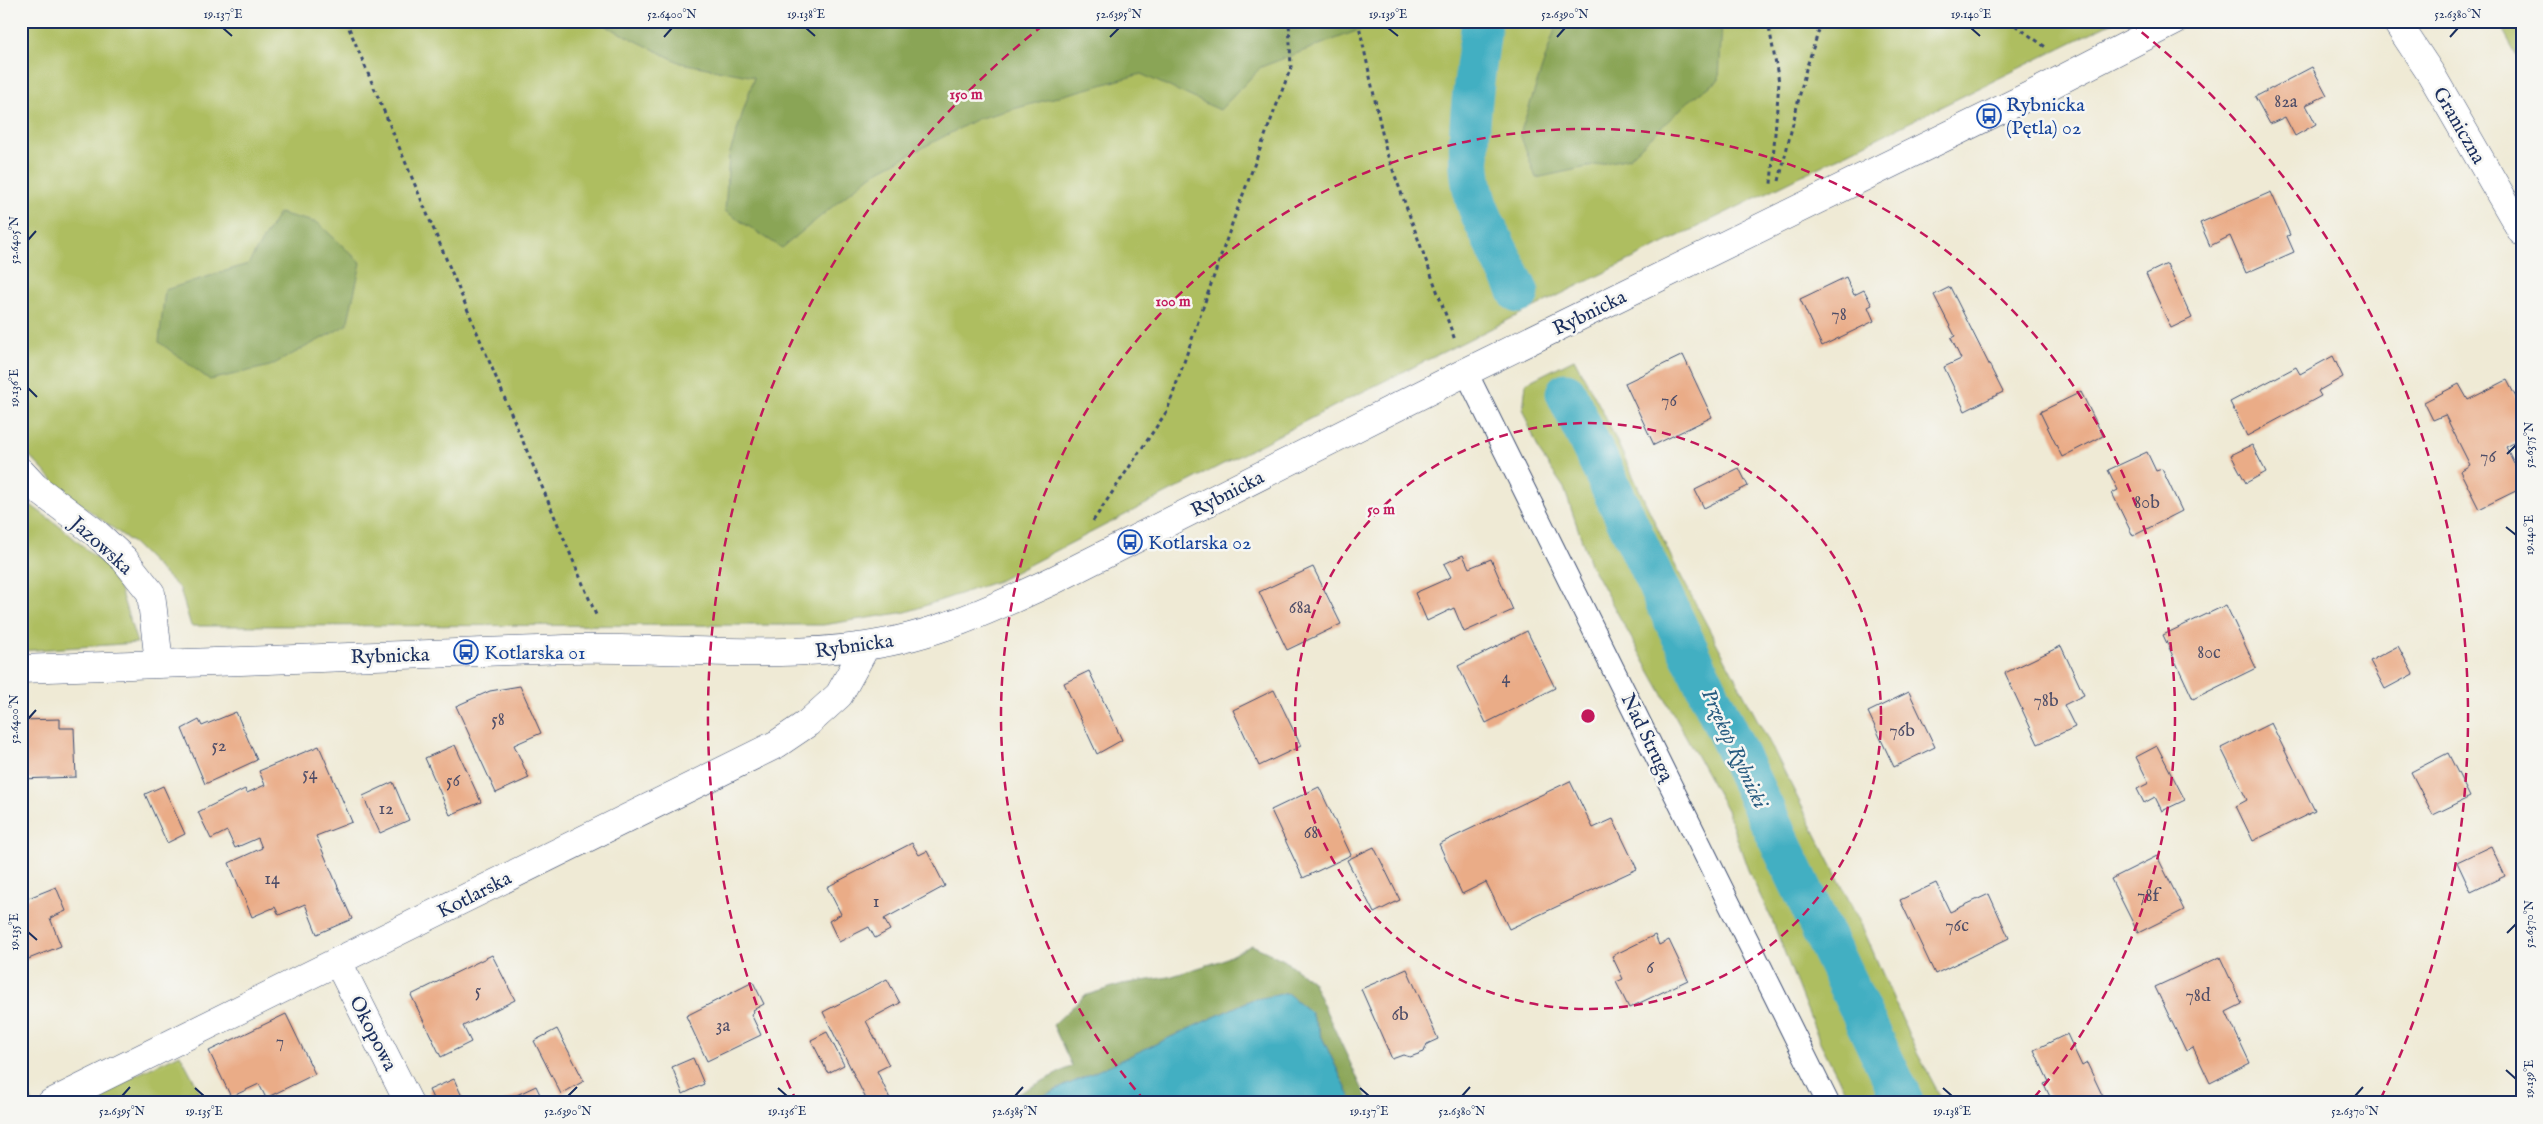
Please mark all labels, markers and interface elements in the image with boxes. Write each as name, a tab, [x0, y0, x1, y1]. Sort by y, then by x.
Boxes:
text: 19.137°E	[204, 7, 242, 22]
text: 52.6400°N	[647, 7, 697, 22]
text: 19.138°E	[787, 7, 825, 22]
text: 52.6395°N	[1096, 7, 1143, 22]
text: 19.139°E	[1369, 7, 1407, 22]
text: 52.6390°N	[1541, 7, 1589, 22]
text: 19.140°E	[1951, 7, 1991, 22]
text: 52.6380°N	[2435, 7, 2482, 22]
street label: Graniczna	[2427, 83, 2491, 169]
text: 150 m	[949, 85, 983, 104]
house number: 82a	[2274, 91, 2298, 114]
place label: Rybnicka (Pętla) 02	[2006, 93, 2085, 141]
bus stop icon: Rybnicka (Pętla) 02	[1976, 103, 2002, 129]
text: 52.6405°N	[7, 215, 22, 264]
street label: Rybnicka	[1549, 285, 1631, 342]
text: 100 m	[1155, 292, 1191, 311]
house number: 78	[1831, 304, 1847, 327]
text: 19.136°E	[7, 369, 22, 407]
house number: 76	[1661, 390, 1677, 413]
text: 52.6375°N	[2522, 421, 2537, 468]
house number: 76	[2480, 446, 2496, 469]
street label: Rybnicka	[1187, 465, 1269, 523]
house number: 80b	[2134, 492, 2160, 515]
text: 50 m	[1367, 500, 1395, 519]
street label: Jazowska	[63, 510, 138, 581]
text: 19.140°E	[2522, 515, 2537, 555]
bus stop icon: Kotlarska 02	[1117, 529, 1143, 555]
place label: Kotlarska 02	[1148, 531, 1251, 556]
house number: 68a	[1289, 597, 1311, 620]
street label: Rybnicka	[813, 629, 895, 664]
bus stop icon: Kotlarska 01	[453, 639, 479, 665]
place label: Kotlarska 01	[484, 641, 585, 666]
house number: 80c	[2197, 642, 2221, 665]
street label: Rybnicka	[350, 643, 430, 670]
house number: 4	[1502, 667, 1511, 690]
water label: Przekop Rybnicki	[1694, 685, 1774, 815]
street label: Nad Strugą	[1615, 690, 1679, 787]
house number: 78b	[2033, 690, 2059, 713]
text: 52.6400°N	[7, 694, 22, 744]
centre of rings	[1579, 707, 1597, 725]
house number: 58	[491, 709, 505, 732]
house number: 76b	[1889, 720, 1915, 743]
house number: 52	[212, 735, 226, 758]
house number: 54	[302, 763, 318, 786]
house number: 56	[446, 770, 460, 793]
house number: 12	[378, 798, 394, 821]
house number: 68	[1304, 822, 1318, 845]
street label: Kotlarska	[433, 866, 516, 925]
house number: 14	[264, 868, 280, 891]
house number: 78f	[2137, 885, 2162, 908]
house number: 1	[873, 891, 879, 914]
text: 52.6370°N	[2522, 900, 2537, 948]
text: 19.135°E	[7, 913, 22, 951]
house number: 76c	[1945, 915, 1969, 938]
house number: 6	[1646, 957, 1654, 980]
house number: 5	[475, 980, 482, 1003]
house number: 78d	[2185, 985, 2211, 1008]
street label: Okopowa	[343, 992, 402, 1076]
house number: 6b	[1391, 1004, 1409, 1027]
house number: 3a	[716, 1015, 730, 1038]
house number: 7	[276, 1031, 284, 1054]
text: 19.139°E	[2522, 1060, 2537, 1098]
text: 52.6395°N	[99, 1104, 146, 1119]
text: 19.135°E	[185, 1104, 223, 1119]
text: 52.6390°N	[544, 1104, 592, 1119]
text: 19.136°E	[768, 1104, 806, 1119]
text: 52.6385°N	[992, 1104, 1038, 1119]
text: 19.137°E	[1350, 1104, 1388, 1119]
text: 52.6380°N	[1439, 1104, 1486, 1119]
text: 19.138°E	[1933, 1104, 1971, 1119]
text: 52.6370°N	[2331, 1104, 2379, 1119]

